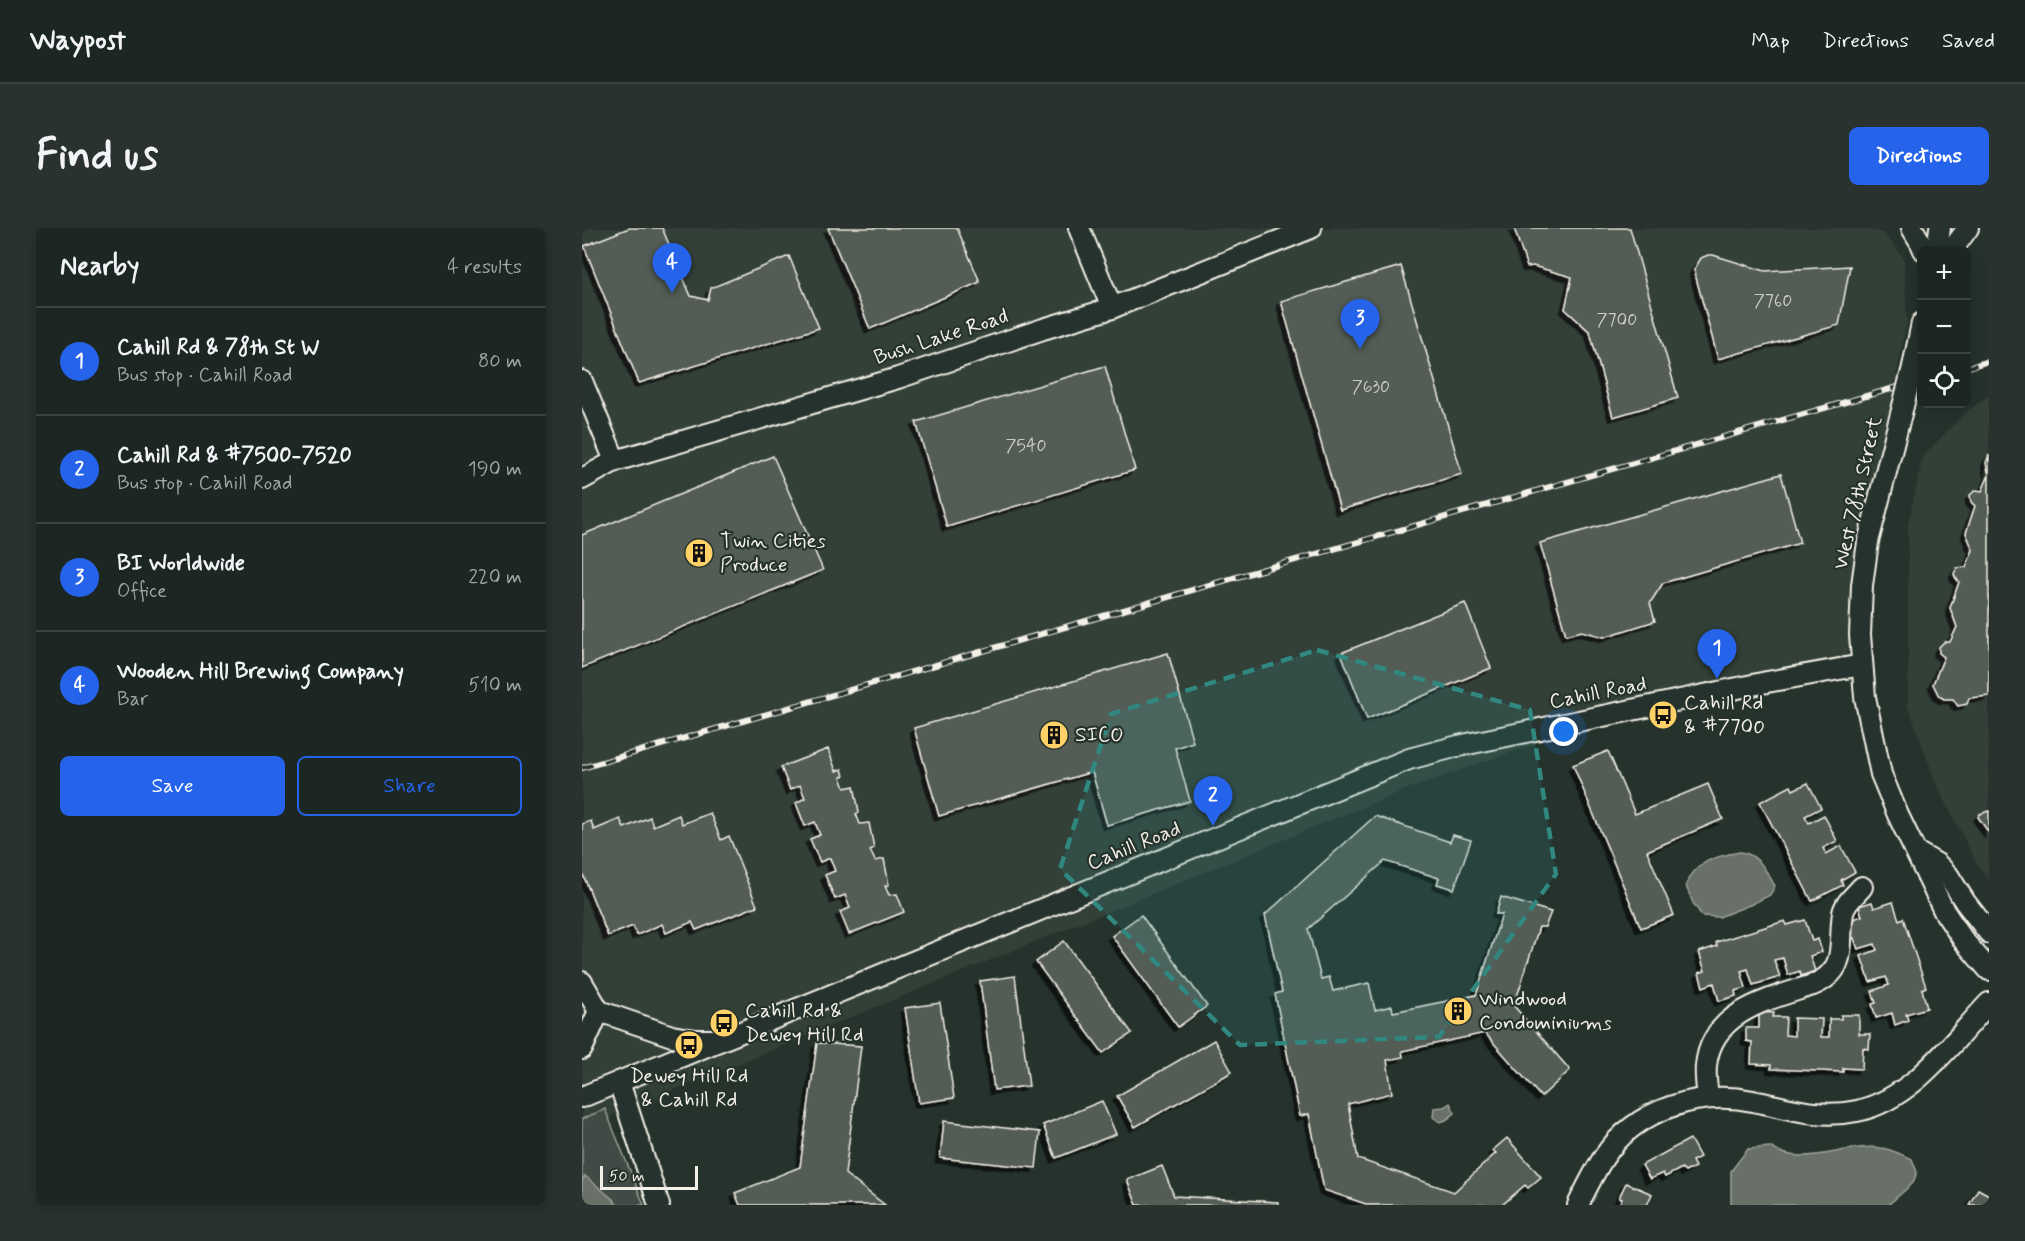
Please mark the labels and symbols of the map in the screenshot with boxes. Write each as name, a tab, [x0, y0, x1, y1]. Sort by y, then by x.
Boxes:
pin: 4	[652, 244, 692, 293]
house number: 7760	[1754, 289, 1792, 313]
pin: 3	[1340, 300, 1380, 349]
street label: Bush Lake Road	[870, 302, 1012, 372]
house number: 7700	[1597, 308, 1637, 332]
house number: 7630	[1352, 375, 1390, 399]
street label: West 78th Street	[1827, 413, 1889, 572]
house number: 7540	[1005, 434, 1047, 458]
place label: Twin Cities Produce	[720, 527, 826, 579]
building icon: Twin Cities Produce	[683, 537, 715, 569]
pin: 1	[1698, 630, 1736, 679]
street label: Cahill Road	[1547, 670, 1649, 716]
place label: Cahill Rd & #7700	[1684, 689, 1765, 741]
bus stop icon: Cahill Rd & #7700	[1647, 699, 1679, 731]
your location	[1549, 717, 1578, 746]
building icon: SICO	[1038, 719, 1070, 751]
place label: SICO	[1075, 721, 1124, 749]
pin: 2	[1194, 776, 1232, 826]
street label: Cahill Road	[1083, 815, 1185, 877]
place label: Windwood Condominiums	[1479, 985, 1612, 1037]
building icon: Windwood Condominiums	[1442, 995, 1474, 1027]
place label: Cahill Rd & Dewey Hill Rd	[745, 997, 864, 1049]
bus stop icon: Cahill Rd & Dewey Hill Rd	[708, 1007, 740, 1039]
bus stop icon: Dewey Hill Rd & Cahill Rd	[673, 1029, 705, 1061]
place label: Dewey Hill Rd & Cahill Rd	[630, 1062, 748, 1114]
scale bar	[600, 1163, 698, 1190]

